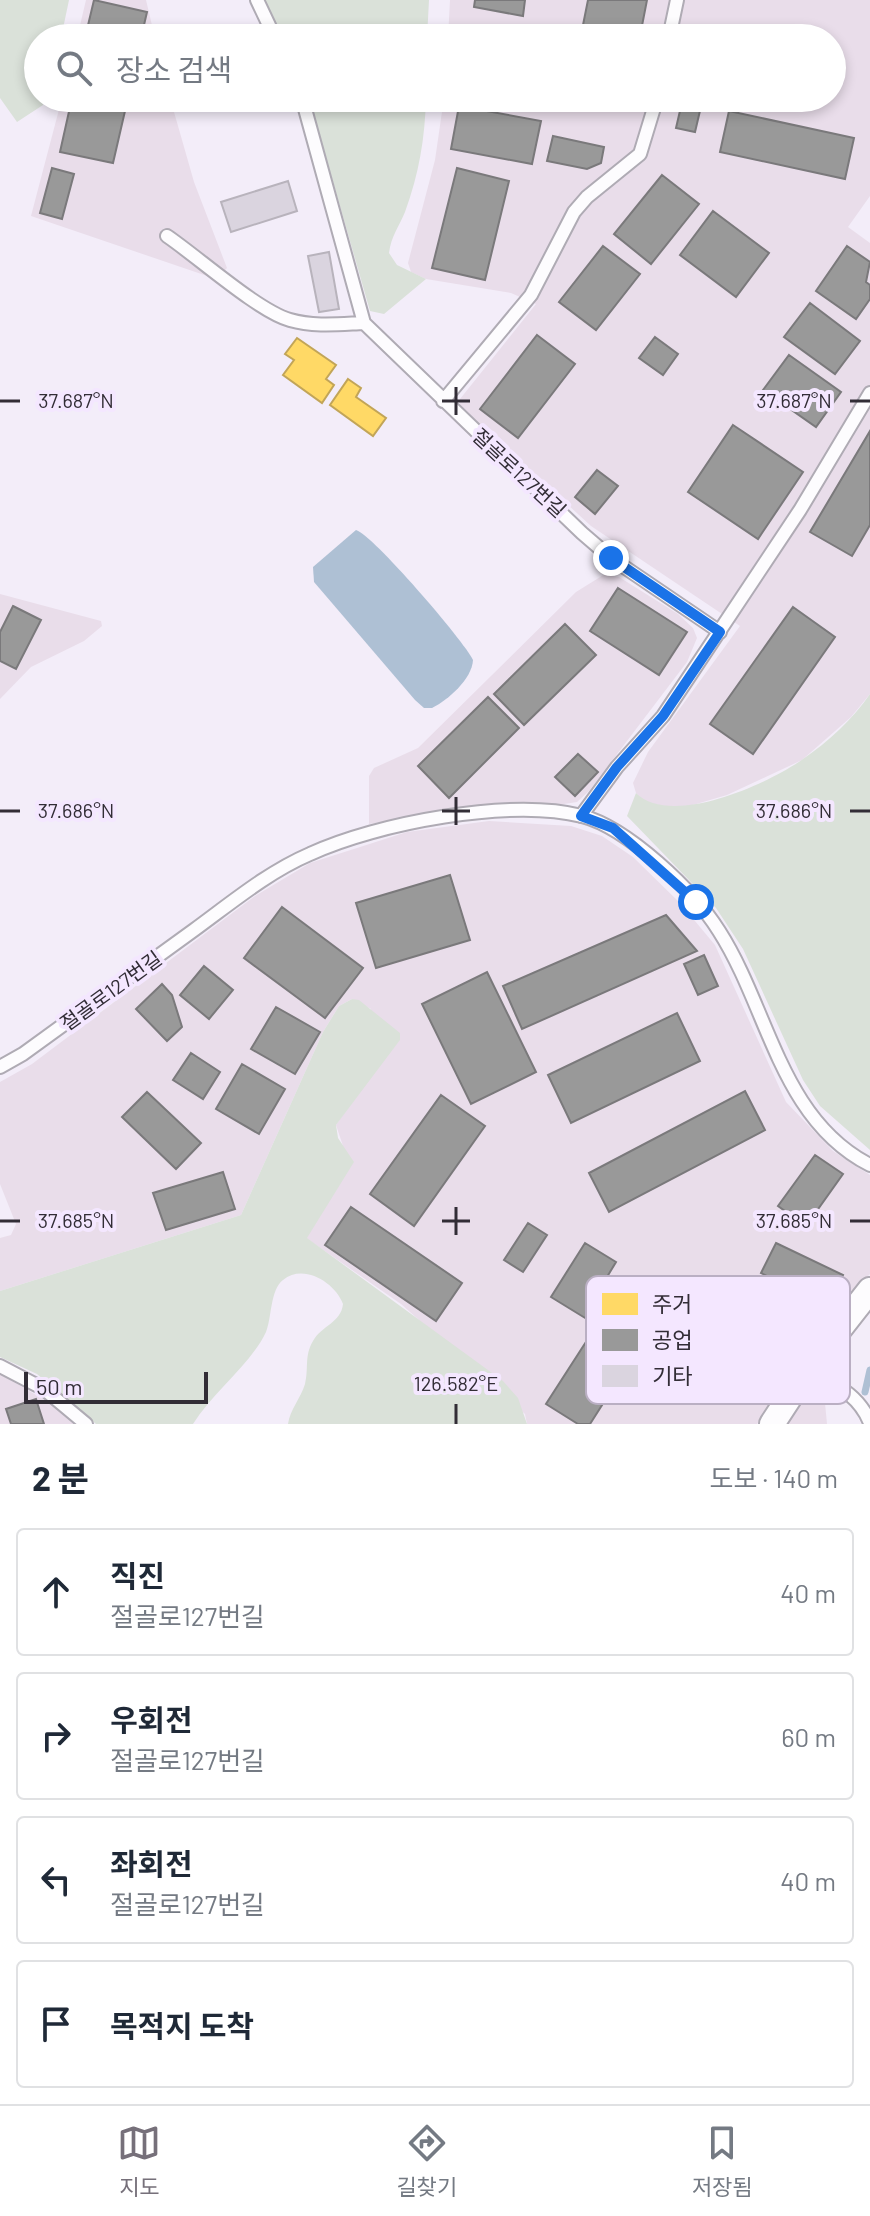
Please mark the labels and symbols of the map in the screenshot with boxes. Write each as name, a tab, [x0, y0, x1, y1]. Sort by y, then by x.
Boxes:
text: 37.687°N	[38, 388, 114, 412]
text: 37.687°N	[756, 388, 832, 412]
street label: 절골로127번길	[468, 423, 571, 522]
route end	[593, 540, 629, 576]
text: 37.686°N	[38, 798, 114, 822]
text: 37.686°N	[756, 798, 832, 822]
route start	[678, 884, 714, 920]
street label: 절골로127번길	[55, 945, 166, 1035]
text: 37.685°N	[38, 1208, 114, 1232]
text: 37.685°N	[756, 1208, 832, 1232]
legend	[586, 1276, 850, 1404]
text: 주거	[652, 1290, 692, 1316]
text: 공업	[652, 1326, 692, 1352]
text: 기타	[652, 1362, 692, 1388]
scale bar	[24, 1368, 208, 1404]
text: 126.582°E	[414, 1371, 498, 1395]

